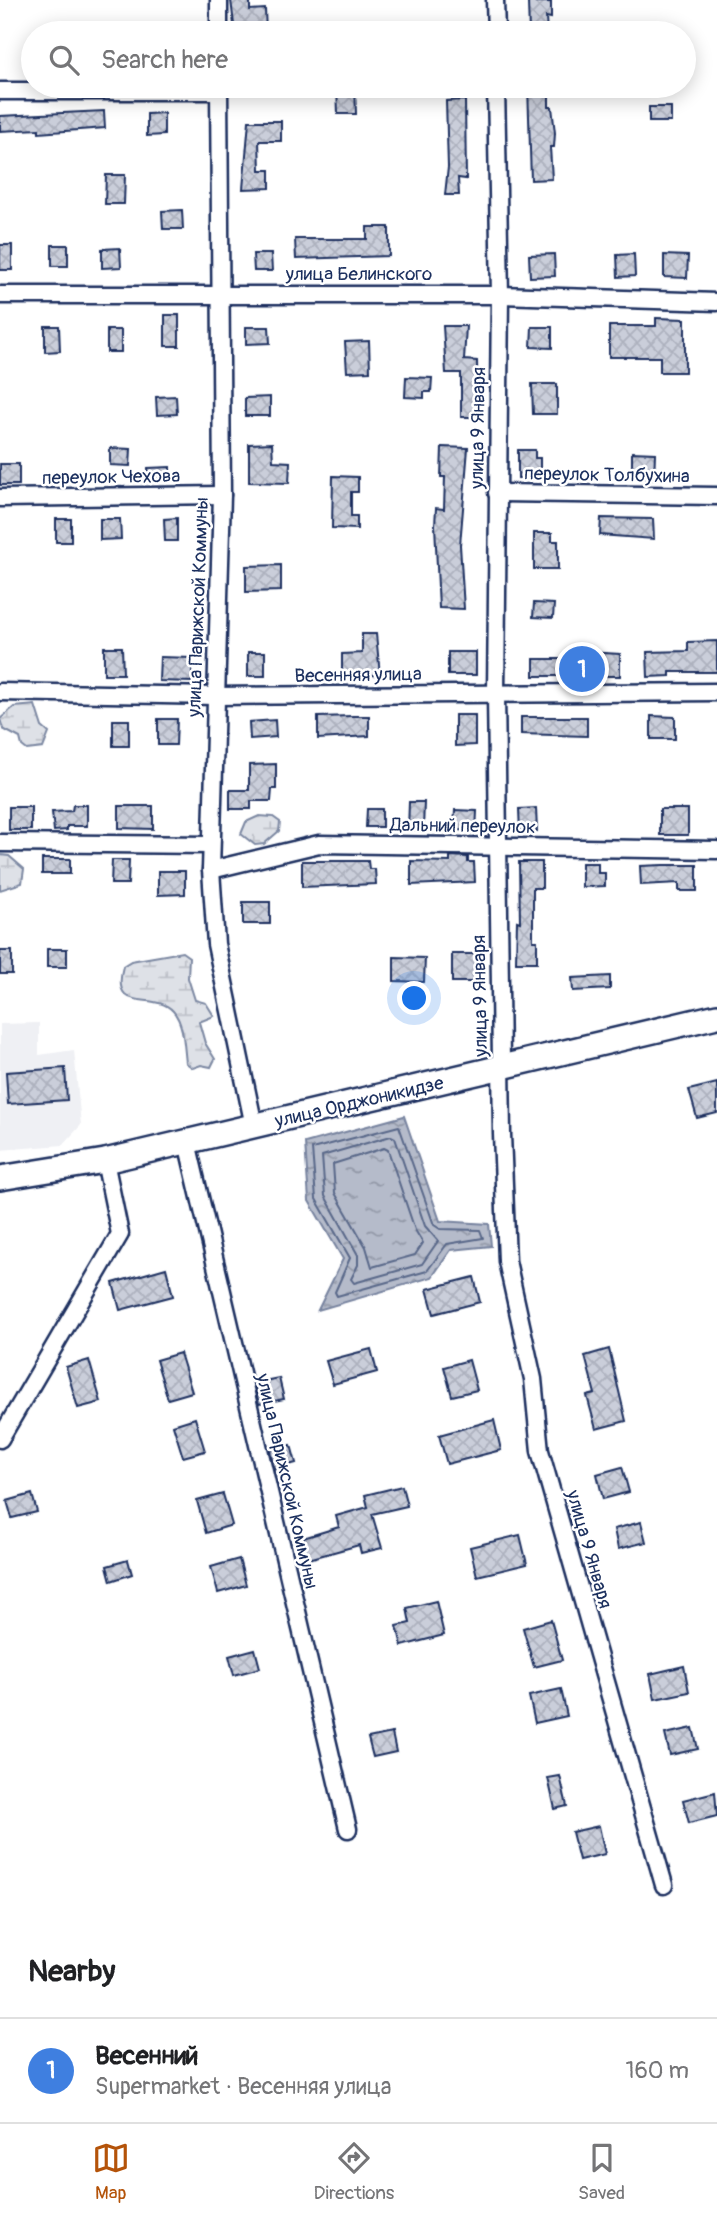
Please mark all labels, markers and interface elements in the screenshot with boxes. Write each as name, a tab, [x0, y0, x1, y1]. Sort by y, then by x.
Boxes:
search box	[21, 21, 696, 98]
icon: search	[45, 41, 83, 79]
text: Search here	[101, 44, 228, 76]
street label: улица Белинского	[285, 262, 432, 286]
street label: улица 9 Января	[465, 367, 491, 490]
street label: переулок Толбухина	[524, 462, 690, 488]
street label: переулок Чехова	[42, 464, 181, 490]
street label: улица Парижской Коммуны	[182, 497, 214, 718]
pin: 1	[559, 643, 605, 695]
street label: Весенняя улица	[294, 662, 422, 688]
street label: Дальний переулок	[389, 813, 536, 839]
street label: улица 9 Января	[467, 935, 493, 1058]
your location	[397, 981, 431, 1015]
street label: улица Орджоникидзе	[272, 1071, 447, 1133]
street label: улица Парижской Коммуны	[250, 1370, 323, 1591]
street label: улица 9 Января	[560, 1486, 617, 1611]
text: Nearby	[28, 1953, 115, 1990]
text: Весенний	[95, 2040, 199, 2072]
text: 1	[47, 2056, 56, 2085]
text: 160 m	[625, 2056, 689, 2085]
text: Supermarket · Весенняя улица	[95, 2072, 392, 2101]
tab: Map	[92, 2139, 130, 2205]
tab: Directions	[314, 2139, 394, 2205]
tab: Saved	[578, 2139, 625, 2205]

